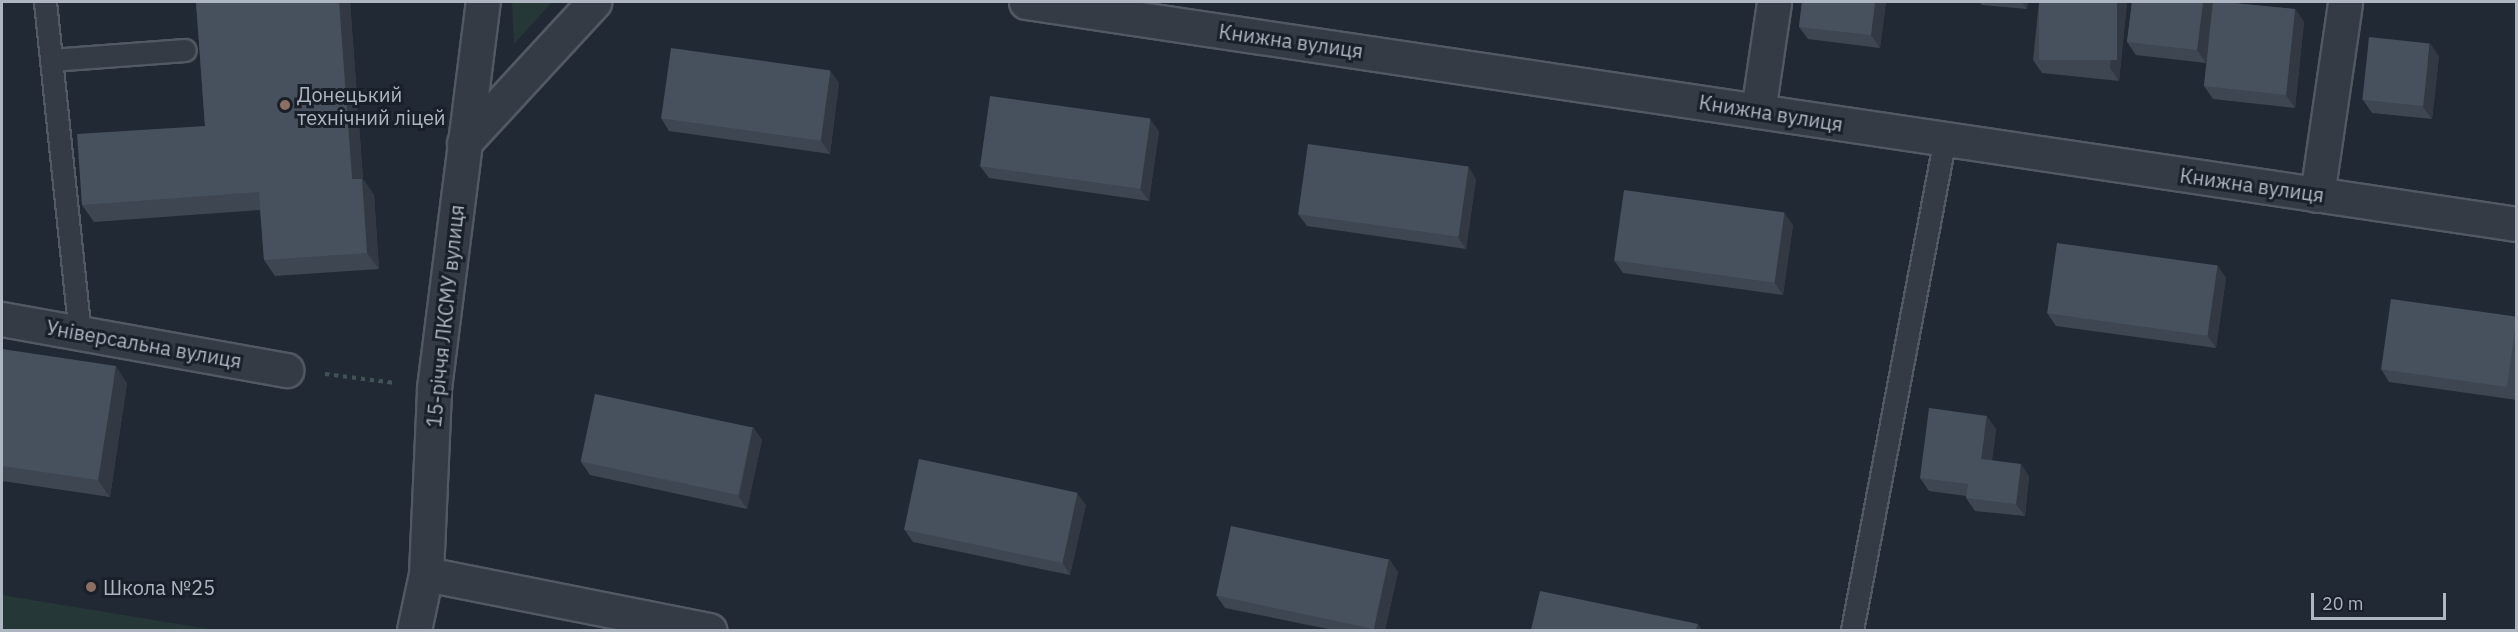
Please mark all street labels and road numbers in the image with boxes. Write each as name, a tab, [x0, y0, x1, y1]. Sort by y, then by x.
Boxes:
street label: Книжна вулиця	[1217, 19, 1365, 63]
street label: Книжна вулиця	[1697, 90, 1845, 136]
street label: Книжна вулиця	[2178, 163, 2326, 207]
street label: 15-річчя ЛКСМУ вулиця	[421, 204, 469, 428]
street label: Універсальна вулиця	[44, 315, 244, 373]

